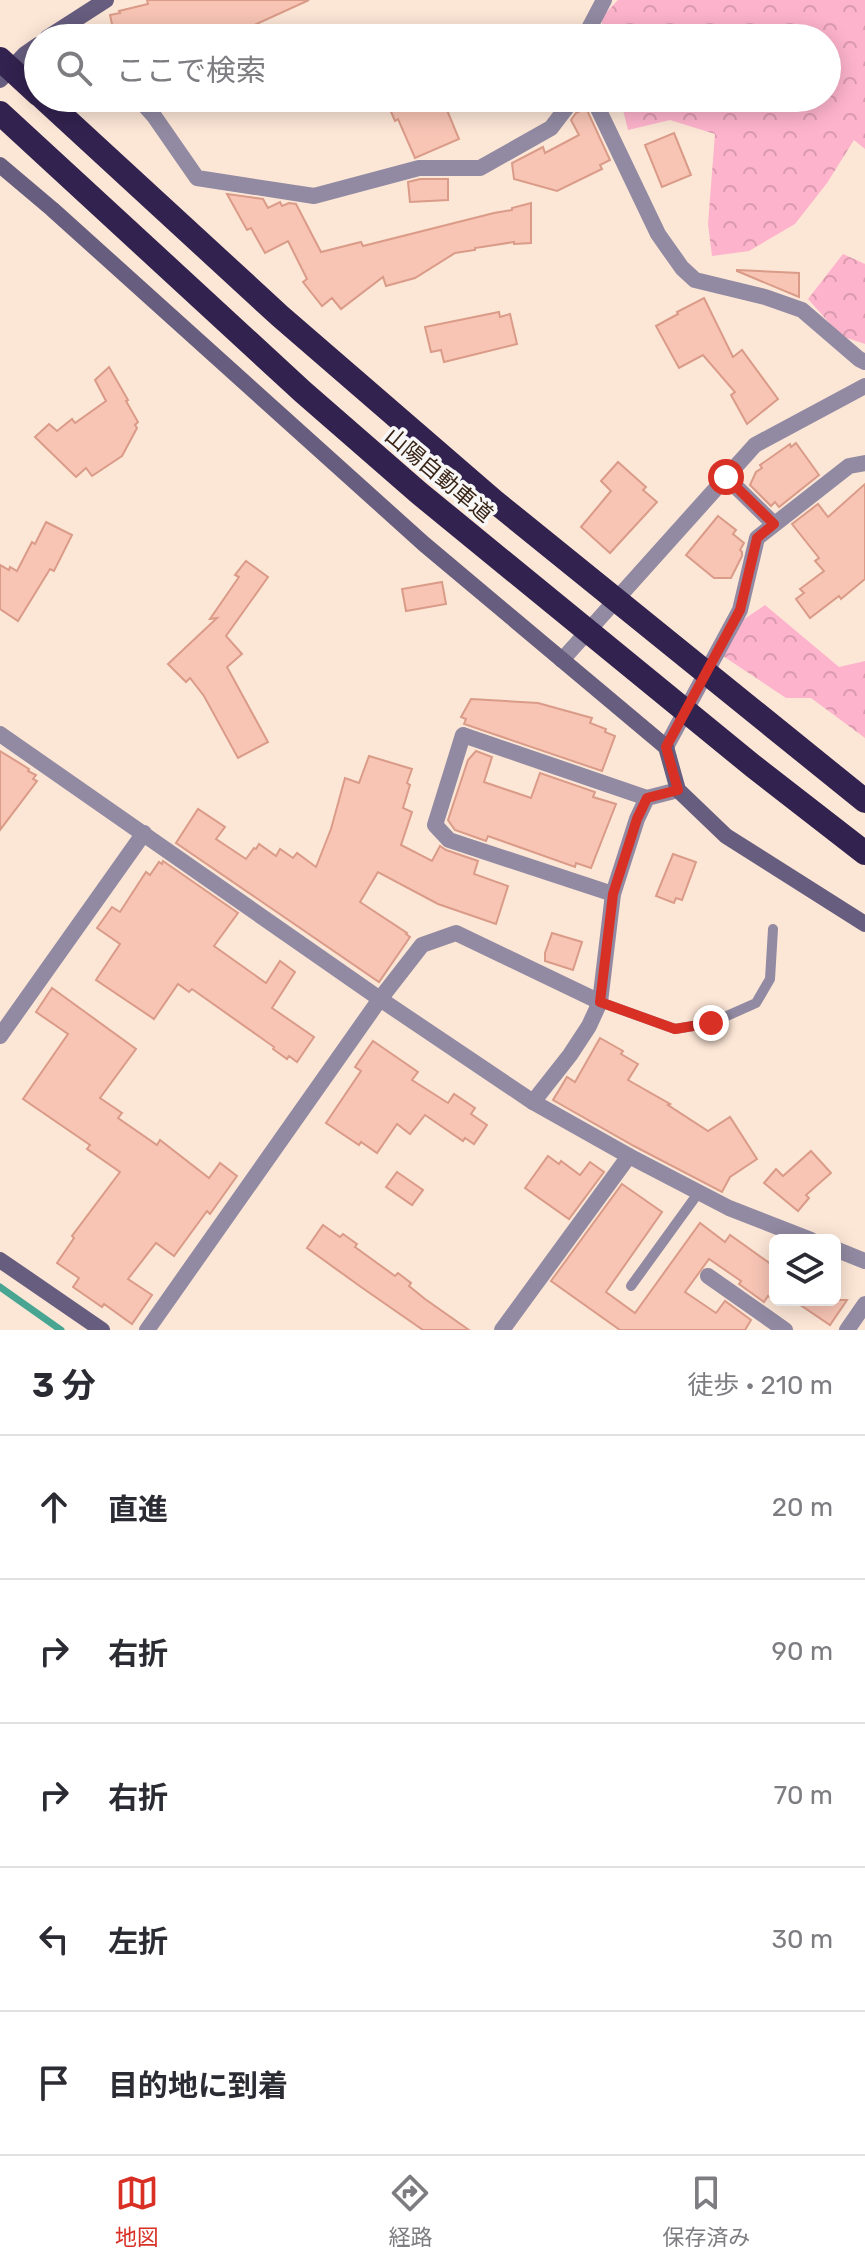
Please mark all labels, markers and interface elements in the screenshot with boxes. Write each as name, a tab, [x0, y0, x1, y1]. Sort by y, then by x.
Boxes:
search box	[24, 24, 841, 112]
icon: search	[52, 46, 96, 90]
text: ここで検索	[116, 53, 266, 89]
street label: 山陽自動車道	[380, 422, 498, 528]
route start	[708, 459, 744, 495]
route end	[693, 1005, 729, 1041]
map controls	[769, 1234, 841, 1306]
button: layers	[769, 1234, 841, 1306]
text: 3 分	[32, 1365, 96, 1406]
text: 徒歩 · 210 m	[687, 1370, 833, 1401]
icon: ahead	[32, 1485, 76, 1529]
text: 直進	[108, 1492, 168, 1528]
text: 20 m	[772, 1492, 833, 1523]
icon: right	[32, 1629, 76, 1673]
text: 右折	[108, 1636, 168, 1672]
text: 90 m	[772, 1636, 833, 1667]
icon: right	[32, 1773, 76, 1817]
text: 右折	[108, 1780, 168, 1816]
text: 70 m	[774, 1780, 833, 1811]
icon: left	[32, 1917, 76, 1961]
text: 左折	[108, 1924, 168, 1960]
text: 30 m	[771, 1924, 833, 1955]
icon: arrive	[32, 2061, 76, 2105]
text: 目的地に到着	[108, 2068, 288, 2104]
tab: 地図	[115, 2171, 159, 2251]
tab: 経路	[388, 2171, 432, 2251]
tab: 保存済み	[662, 2171, 750, 2251]

